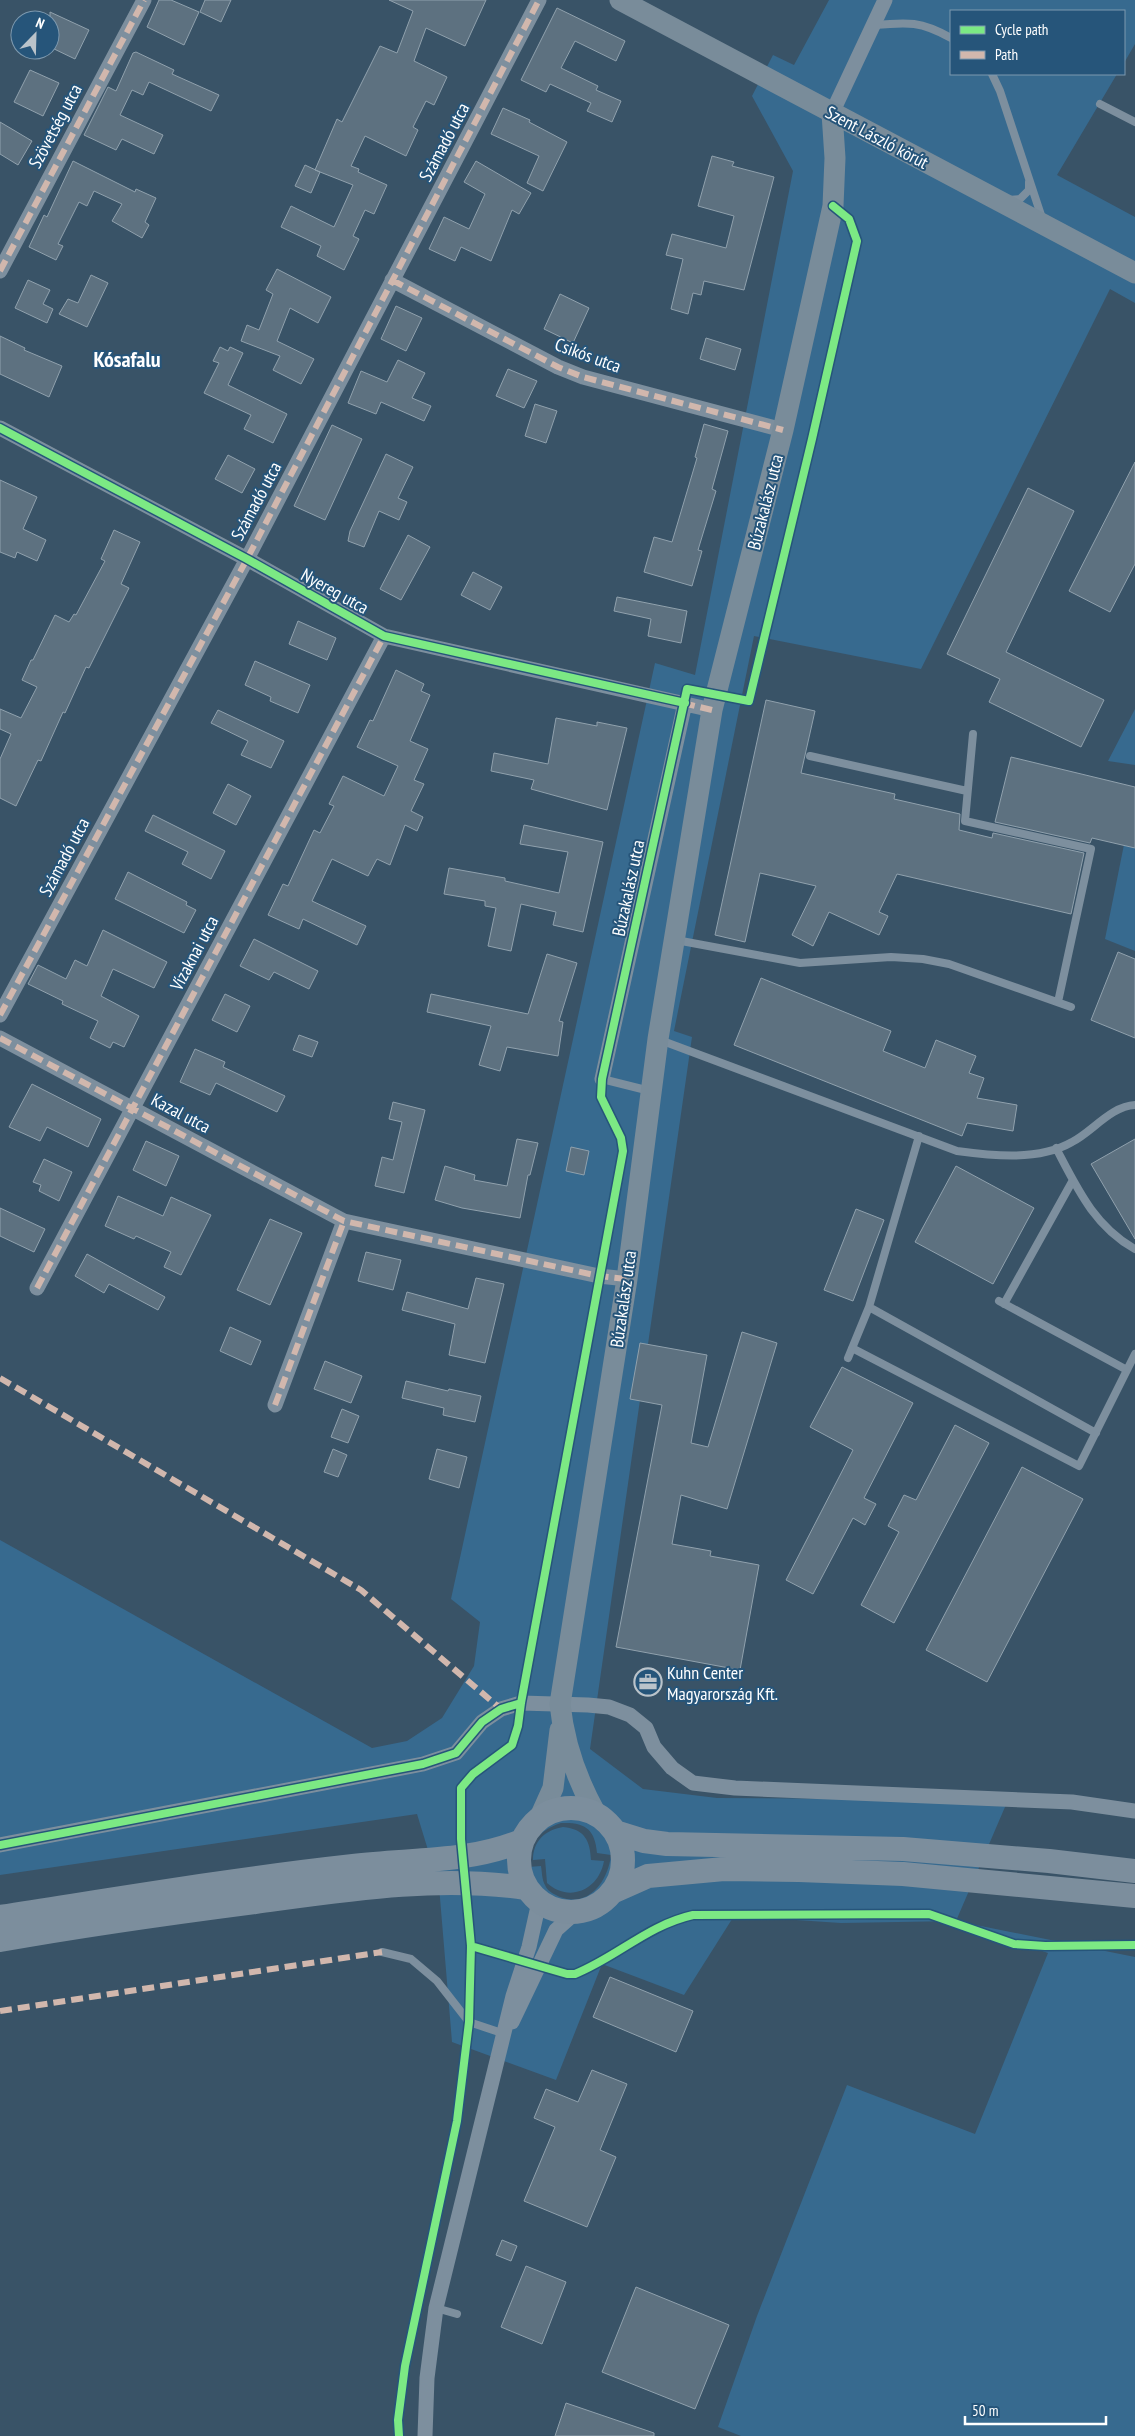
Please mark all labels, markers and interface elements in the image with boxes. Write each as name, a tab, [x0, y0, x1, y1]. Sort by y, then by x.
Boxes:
north arrow	[10, 10, 60, 60]
legend	[950, 10, 1125, 75]
text: N	[33, 13, 47, 33]
text: Cycle path	[995, 20, 1048, 39]
text: Path	[995, 45, 1018, 64]
street label: Szövetség utca	[23, 80, 87, 172]
street label: Számadó utca	[414, 99, 474, 185]
street label: Szent László körút	[822, 100, 932, 174]
street label: Csikós utca	[552, 332, 624, 378]
district label: Kósafalu	[93, 345, 161, 373]
street label: Búzakalász utca	[742, 452, 788, 552]
street label: Számadó utca	[226, 458, 286, 544]
street label: Nyereg utca	[297, 563, 373, 619]
street label: Számadó utca	[34, 814, 94, 900]
street label: Búzakalász utca	[607, 838, 649, 938]
street label: Vízaknai utca	[164, 912, 223, 995]
street label: Kazal utca	[148, 1088, 214, 1138]
street label: Búzakalász utca	[605, 1249, 641, 1349]
place label: Kuhn Center Magyarország Kft.	[667, 1661, 778, 1705]
office icon: Kuhn Center Magyarország Kft.	[633, 1667, 663, 1697]
scale bar	[965, 2394, 1106, 2426]
text: 50 m	[972, 2401, 998, 2420]

